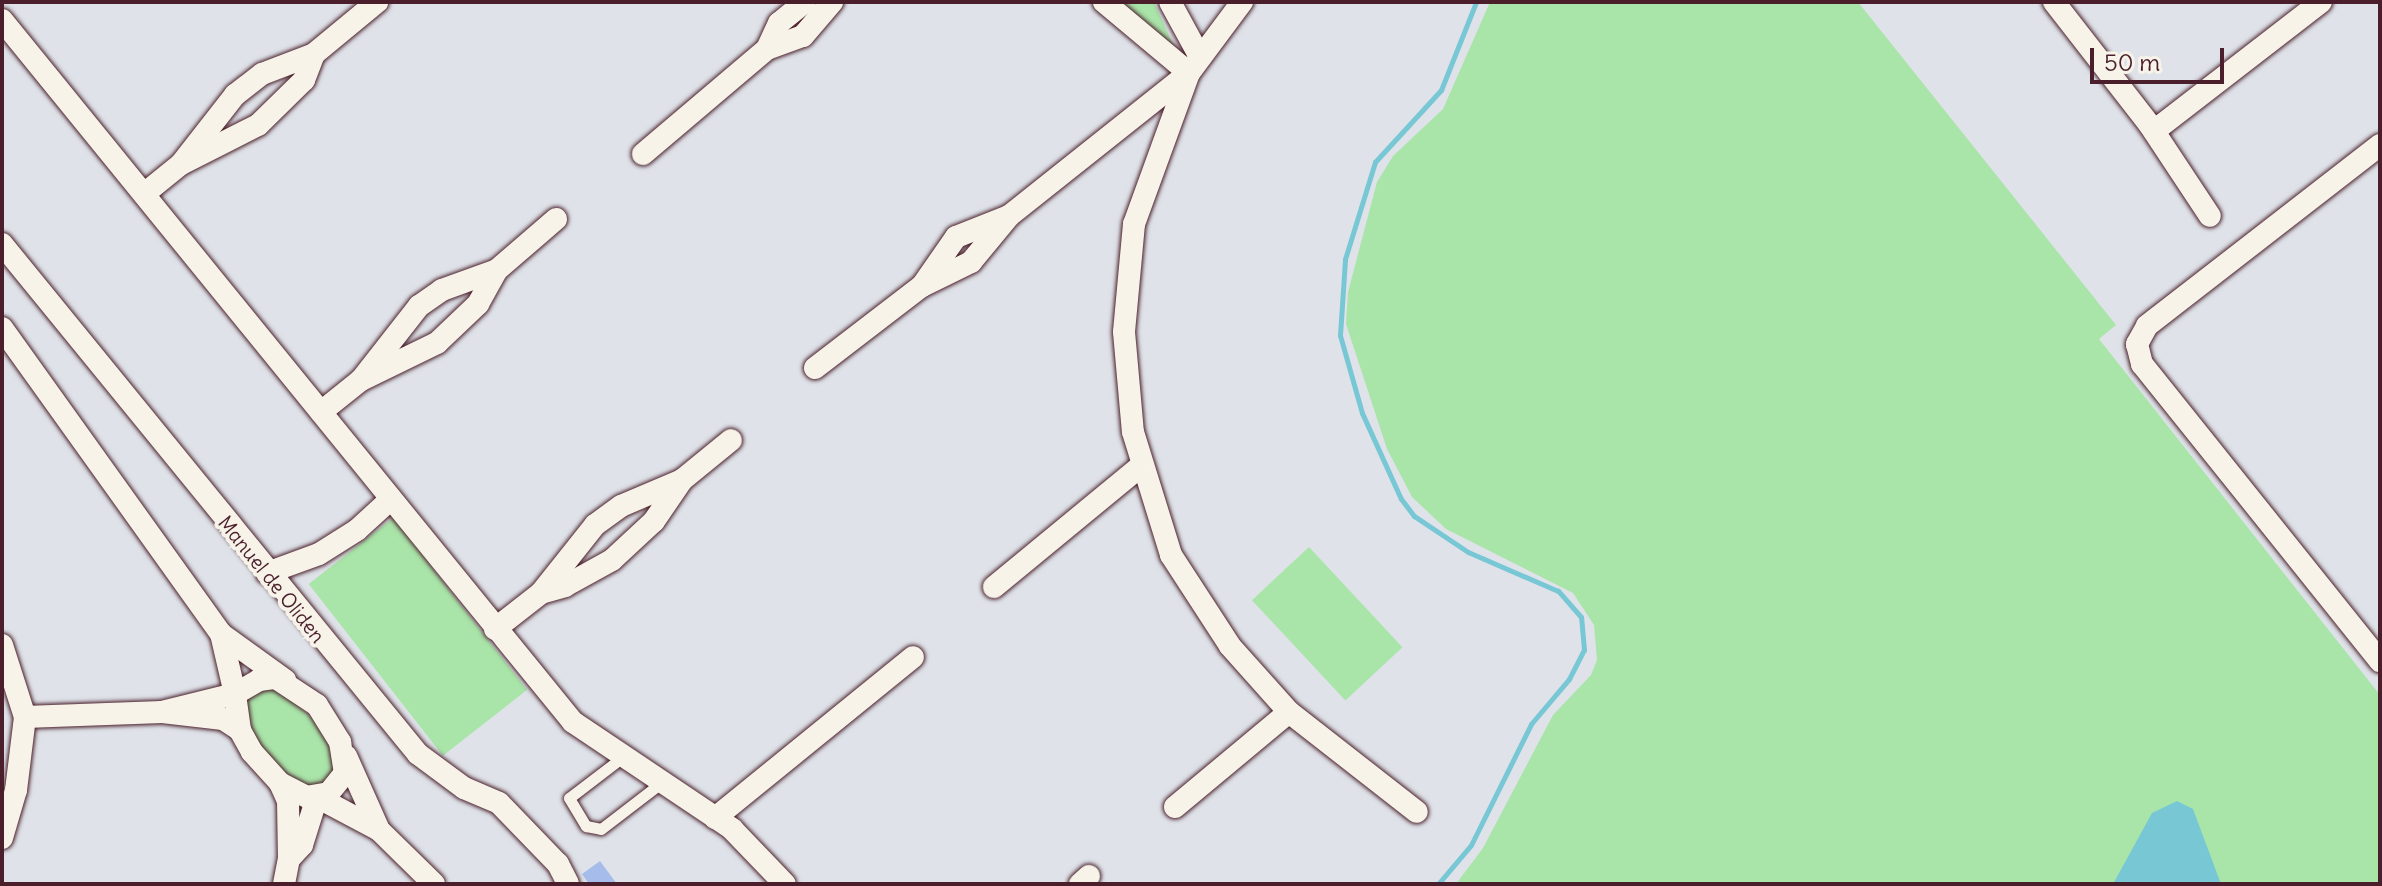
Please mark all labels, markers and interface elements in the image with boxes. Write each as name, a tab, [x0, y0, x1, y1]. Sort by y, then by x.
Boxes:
scale bar	[2094, 32, 2228, 82]
text: 50 m	[2104, 47, 2160, 77]
street label: Manuel de Oliden	[214, 511, 330, 647]

